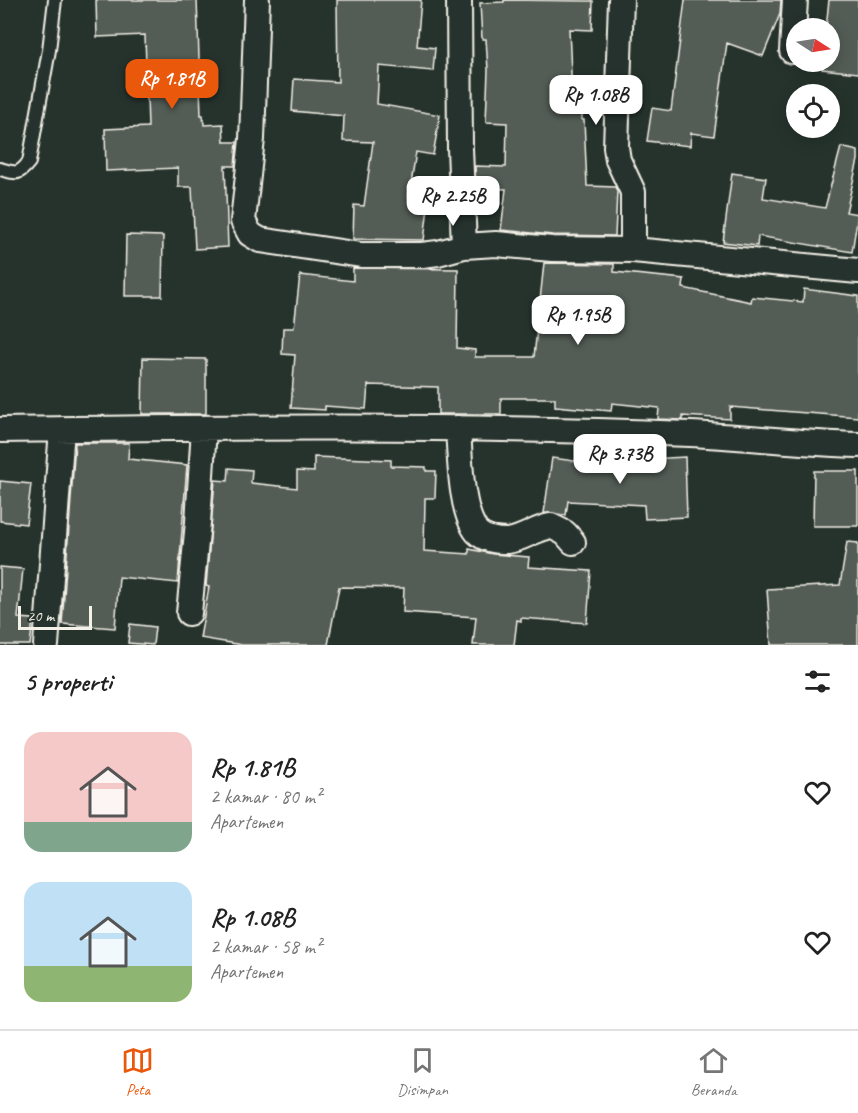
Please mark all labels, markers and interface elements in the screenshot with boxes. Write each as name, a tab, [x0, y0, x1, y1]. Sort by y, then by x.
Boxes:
north arrow	[786, 18, 840, 72]
map controls	[786, 18, 840, 138]
pin: Rp 1.81B	[110, 59, 234, 110]
text: Rp 1.81B	[139, 66, 205, 91]
pin: Rp 1.08B	[534, 75, 658, 126]
text: Rp 1.08B	[563, 82, 629, 107]
button: locate	[786, 84, 840, 138]
pin: Rp 2.25B	[391, 176, 515, 227]
text: Rp 2.25B	[421, 183, 485, 208]
pin: Rp 1.95B	[516, 295, 640, 346]
text: Rp 1.95B	[546, 302, 610, 327]
pin: Rp 3.73B	[558, 434, 682, 485]
text: Rp 3.73B	[587, 441, 653, 466]
scale bar	[18, 603, 92, 630]
text: 20 m	[27, 606, 54, 626]
text: 5 properti	[24, 665, 112, 698]
icon: filters	[801, 665, 834, 698]
text: Rp 1.81B	[210, 751, 295, 784]
icon: home	[72, 756, 144, 828]
icon: heart	[801, 776, 834, 809]
text: 2 kamar · 80 m²	[210, 784, 321, 809]
text: Apartemen	[210, 809, 283, 834]
text: Rp 1.08B	[210, 901, 295, 934]
icon: home	[72, 906, 144, 978]
icon: heart	[801, 926, 834, 959]
text: 2 kamar · 58 m²	[210, 934, 321, 959]
text: Apartemen	[210, 959, 283, 984]
tab: Peta	[121, 1044, 154, 1100]
tab: Disimpan	[397, 1044, 448, 1100]
tab: Beranda	[691, 1044, 737, 1100]

